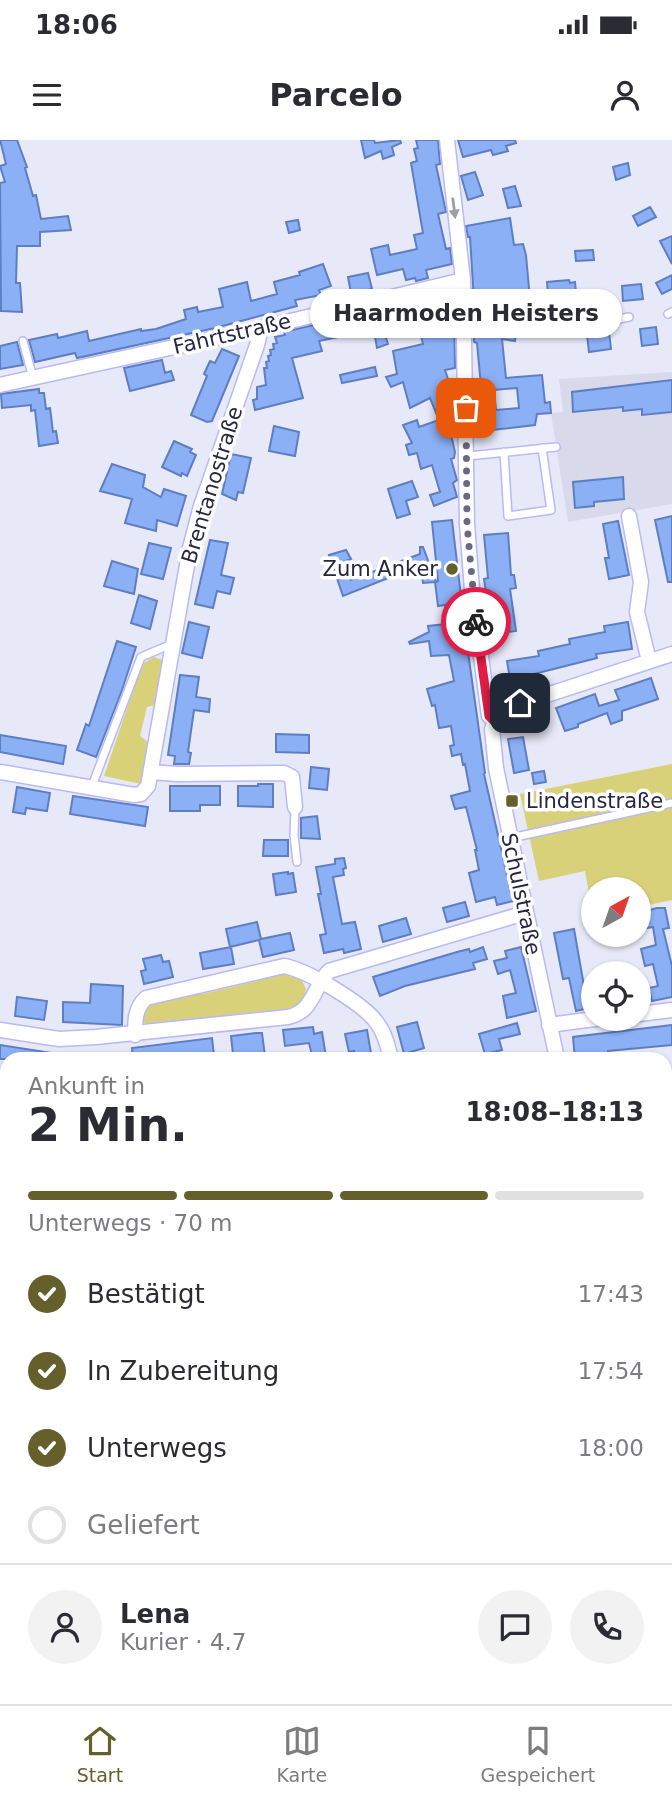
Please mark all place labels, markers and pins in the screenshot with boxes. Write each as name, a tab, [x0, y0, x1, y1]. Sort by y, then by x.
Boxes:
callout: Haarmoden Heisters	[310, 289, 622, 338]
pin	[436, 378, 496, 438]
place label: Zum Anker	[323, 557, 438, 581]
marker: Zum Anker	[444, 561, 460, 577]
pin	[490, 673, 550, 733]
place label: Lindenstraße	[526, 789, 663, 813]
marker: Lindenstraße	[504, 793, 520, 809]

